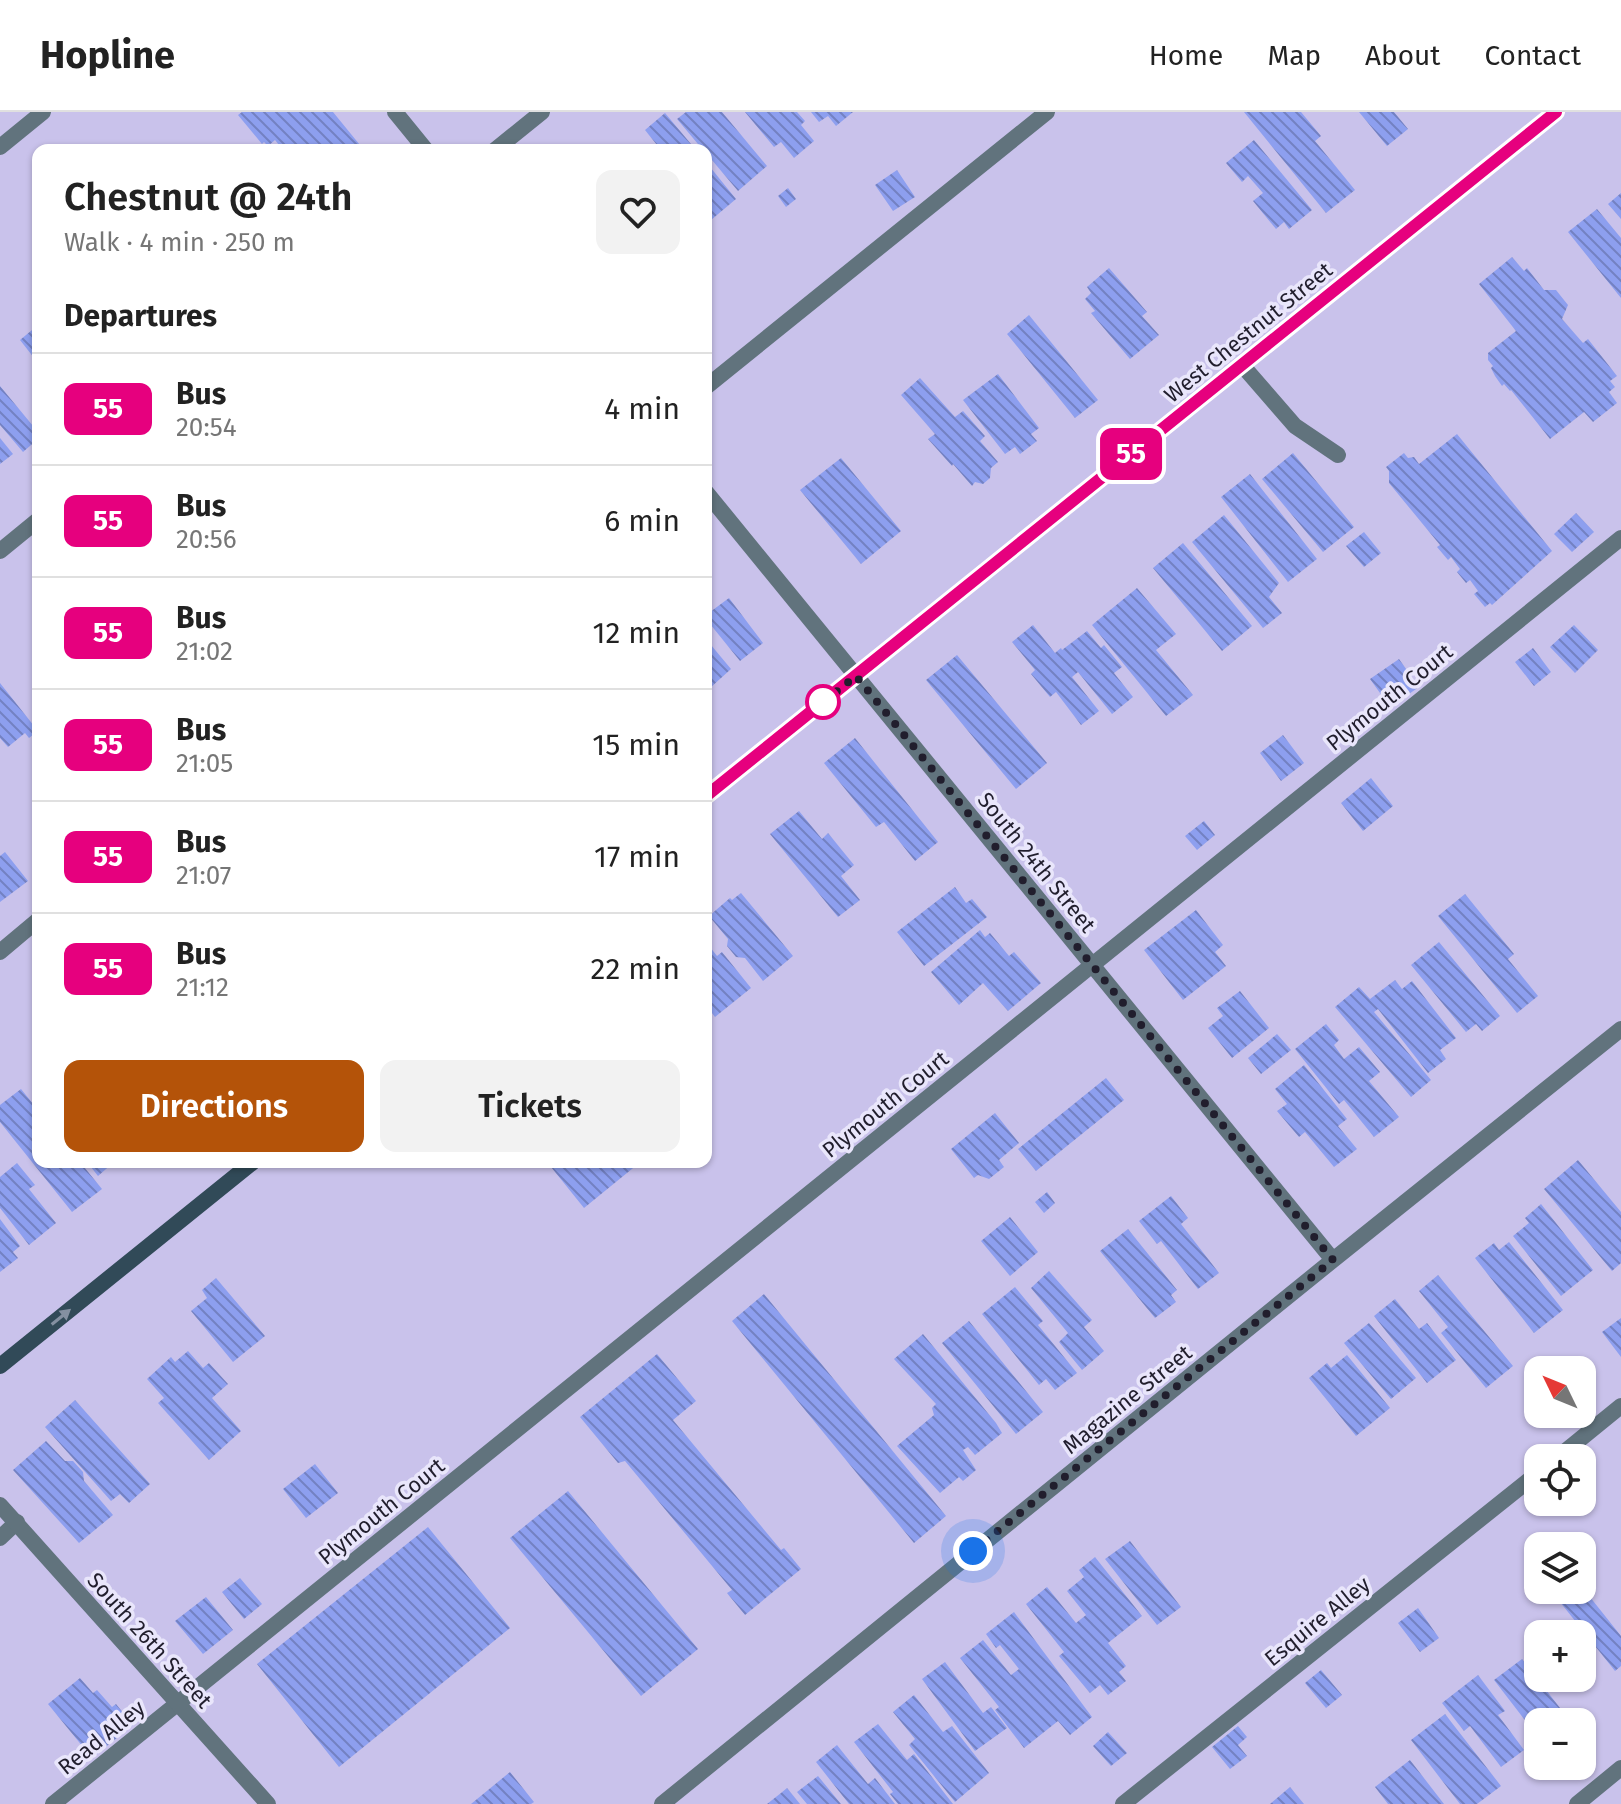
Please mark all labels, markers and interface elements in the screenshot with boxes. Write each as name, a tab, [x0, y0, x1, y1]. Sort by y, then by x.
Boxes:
text: Hopline	[40, 32, 175, 78]
text: Home	[1149, 39, 1223, 72]
text: Map	[1267, 39, 1321, 72]
text: About	[1365, 39, 1440, 72]
text: Contact	[1484, 39, 1581, 72]
button: heart	[596, 170, 680, 254]
text: Chestnut @ 24th	[64, 174, 352, 220]
text: Walk · 4 min · 250 m	[64, 227, 295, 258]
street label: West Chestnut Street	[1159, 256, 1338, 408]
text: Departures	[64, 298, 217, 334]
text: Bus	[176, 376, 226, 412]
text: 4 min	[604, 391, 680, 427]
text: 55	[93, 392, 123, 425]
text: 20:54	[176, 412, 237, 443]
line badge: 55	[1095, 428, 1167, 480]
text: 55	[1116, 437, 1146, 470]
text: Bus	[176, 488, 226, 524]
text: 6 min	[604, 503, 680, 539]
text: 55	[93, 504, 123, 537]
text: 20:56	[176, 524, 237, 555]
text: Bus	[176, 600, 226, 636]
text: 12 min	[592, 615, 680, 651]
text: 55	[93, 616, 123, 649]
text: 21:02	[176, 636, 233, 667]
street label: Plymouth Court	[1321, 638, 1458, 757]
unlabelled marker	[806, 685, 840, 719]
text: Bus	[176, 712, 226, 748]
text: 15 min	[592, 727, 680, 763]
text: 55	[93, 728, 123, 761]
text: 21:05	[176, 748, 233, 779]
street label: South 24th Street	[972, 787, 1101, 938]
text: Bus	[176, 824, 226, 860]
text: 17 min	[594, 839, 680, 875]
text: 55	[93, 840, 123, 873]
text: 21:07	[176, 860, 231, 891]
text: Bus	[176, 936, 226, 972]
text: 22 min	[591, 951, 680, 987]
text: 55	[93, 952, 123, 985]
text: 21:12	[176, 972, 229, 1003]
street label: Plymouth Court	[817, 1045, 954, 1164]
button: Directions	[64, 1060, 364, 1152]
button: Tickets	[380, 1060, 680, 1152]
one-way arrow	[51, 1310, 71, 1326]
street label: Magazine Street	[1057, 1339, 1197, 1460]
north arrow	[1524, 1356, 1596, 1428]
map controls	[1524, 1356, 1596, 1780]
button: locate	[1524, 1444, 1596, 1516]
street label: Plymouth Court	[313, 1452, 450, 1571]
your location	[953, 1531, 993, 1571]
button: layers	[1524, 1532, 1596, 1604]
street label: South 26th Street	[82, 1567, 218, 1714]
street label: Esquire Alley	[1259, 1571, 1376, 1672]
button: +	[1524, 1620, 1596, 1692]
street label: Read Alley	[52, 1694, 150, 1781]
button: −	[1524, 1708, 1596, 1780]

